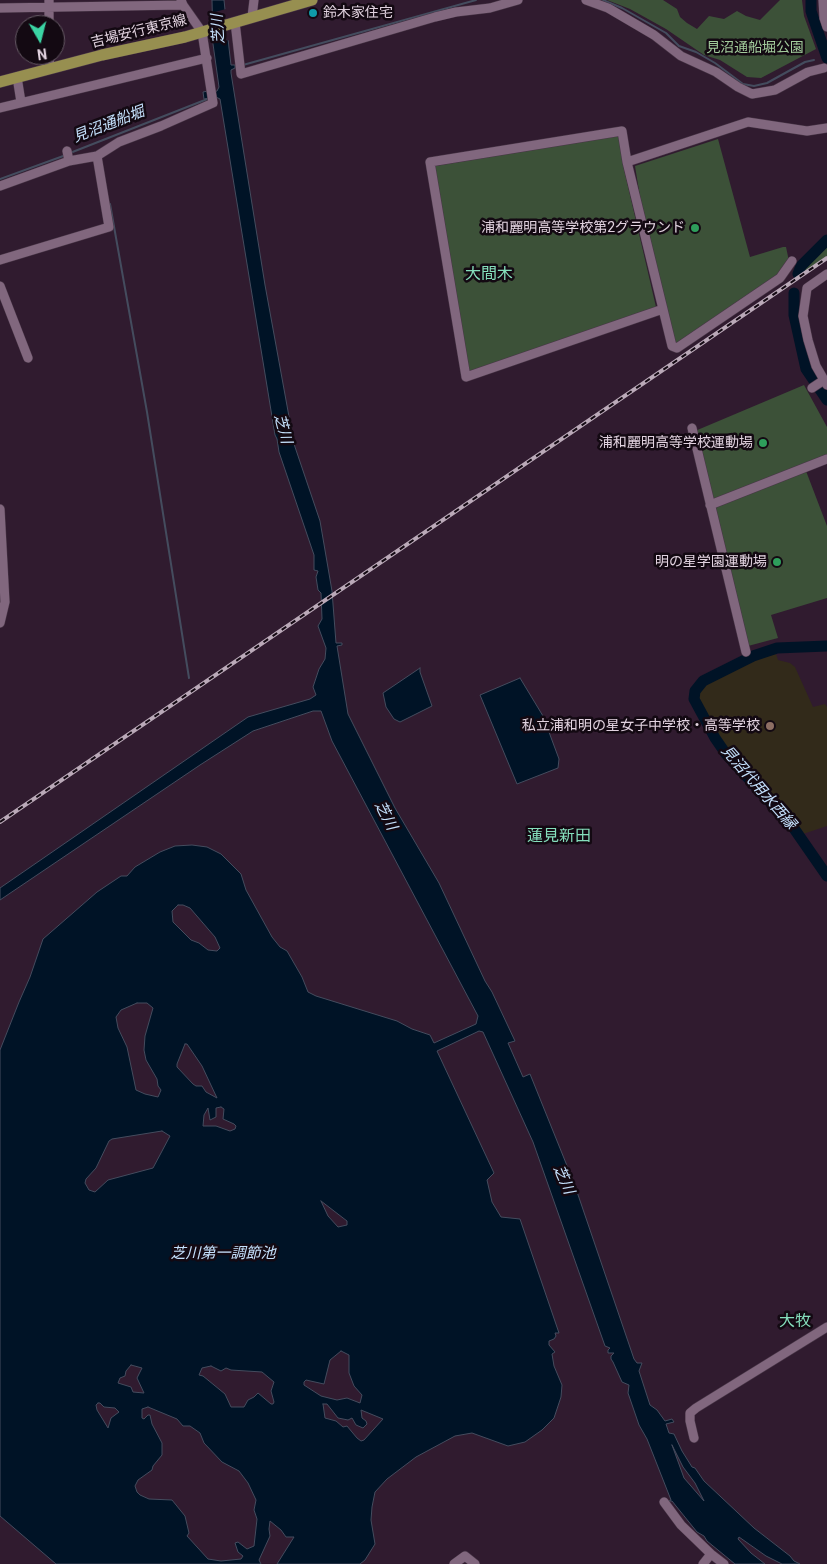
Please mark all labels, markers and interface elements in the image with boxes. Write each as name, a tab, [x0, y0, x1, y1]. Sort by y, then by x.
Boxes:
place label: 鈴木家住宅	[323, 5, 393, 21]
marker: 鈴木家住宅	[307, 7, 319, 19]
street label: 吉場安行東京線	[89, 12, 189, 52]
water label: 芝川	[209, 13, 229, 45]
north arrow	[15, 15, 65, 65]
park label: 見沼通船堀公園	[706, 40, 804, 56]
text: N	[36, 45, 48, 62]
water label: 見沼通船堀	[71, 103, 147, 147]
place label: 浦和麗明高等学校第2グラウンド	[481, 220, 685, 236]
marker: 浦和麗明高等学校第2グラウンド	[689, 222, 701, 234]
district label: 大間木	[465, 265, 513, 285]
water label: 芝川	[269, 412, 295, 446]
place label: 浦和麗明高等学校運動場	[599, 435, 753, 451]
marker: 浦和麗明高等学校運動場	[757, 437, 769, 449]
place label: 明の星学園運動場	[655, 554, 767, 570]
marker: 明の星学園運動場	[771, 556, 783, 568]
place label: 私立浦和明の星女子中学校・高等学校	[522, 718, 760, 734]
marker: 私立浦和明の星女子中学校・高等学校	[764, 720, 776, 732]
water label: 見沼代用水西縁	[717, 742, 799, 834]
water label: 芝川	[370, 799, 400, 833]
district label: 蓮見新田	[527, 827, 591, 847]
water label: 芝川	[549, 1163, 577, 1197]
water label: 芝川第一調節池	[171, 1245, 275, 1263]
district label: 大牧	[779, 1312, 811, 1332]

